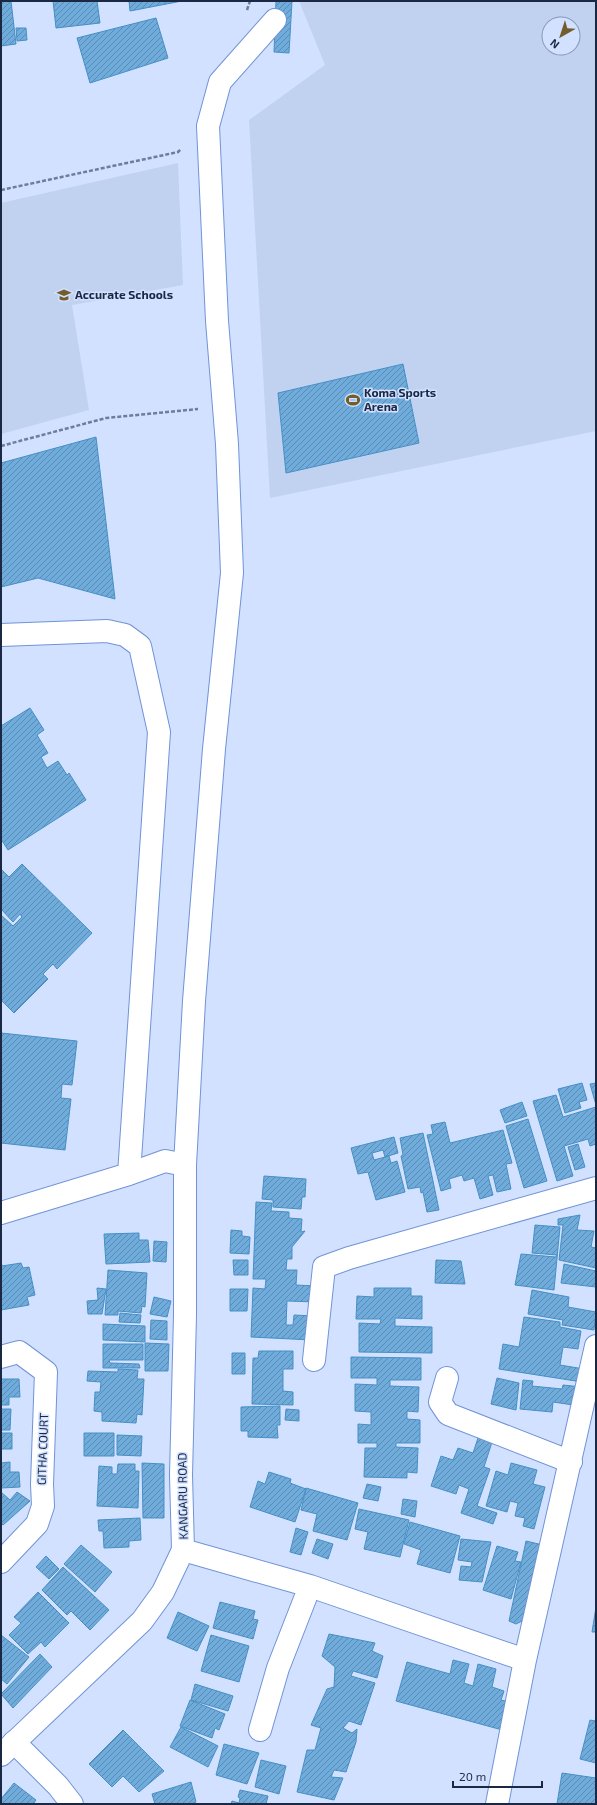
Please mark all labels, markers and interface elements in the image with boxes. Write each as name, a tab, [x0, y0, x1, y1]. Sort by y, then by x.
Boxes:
north arrow	[541, 16, 581, 56]
text: N	[547, 37, 562, 52]
school or university icon: Accurate Schools	[56, 287, 72, 303]
place label: Accurate Schools	[75, 287, 173, 301]
place label: Koma Sports Arena	[364, 385, 436, 413]
sports icon: Koma Sports Arena	[345, 392, 361, 408]
street label: GITHA COURT	[34, 1412, 50, 1485]
street label: KANGARU ROAD	[174, 1452, 190, 1540]
scale bar	[453, 1763, 542, 1789]
text: 20 m	[459, 1769, 486, 1783]

